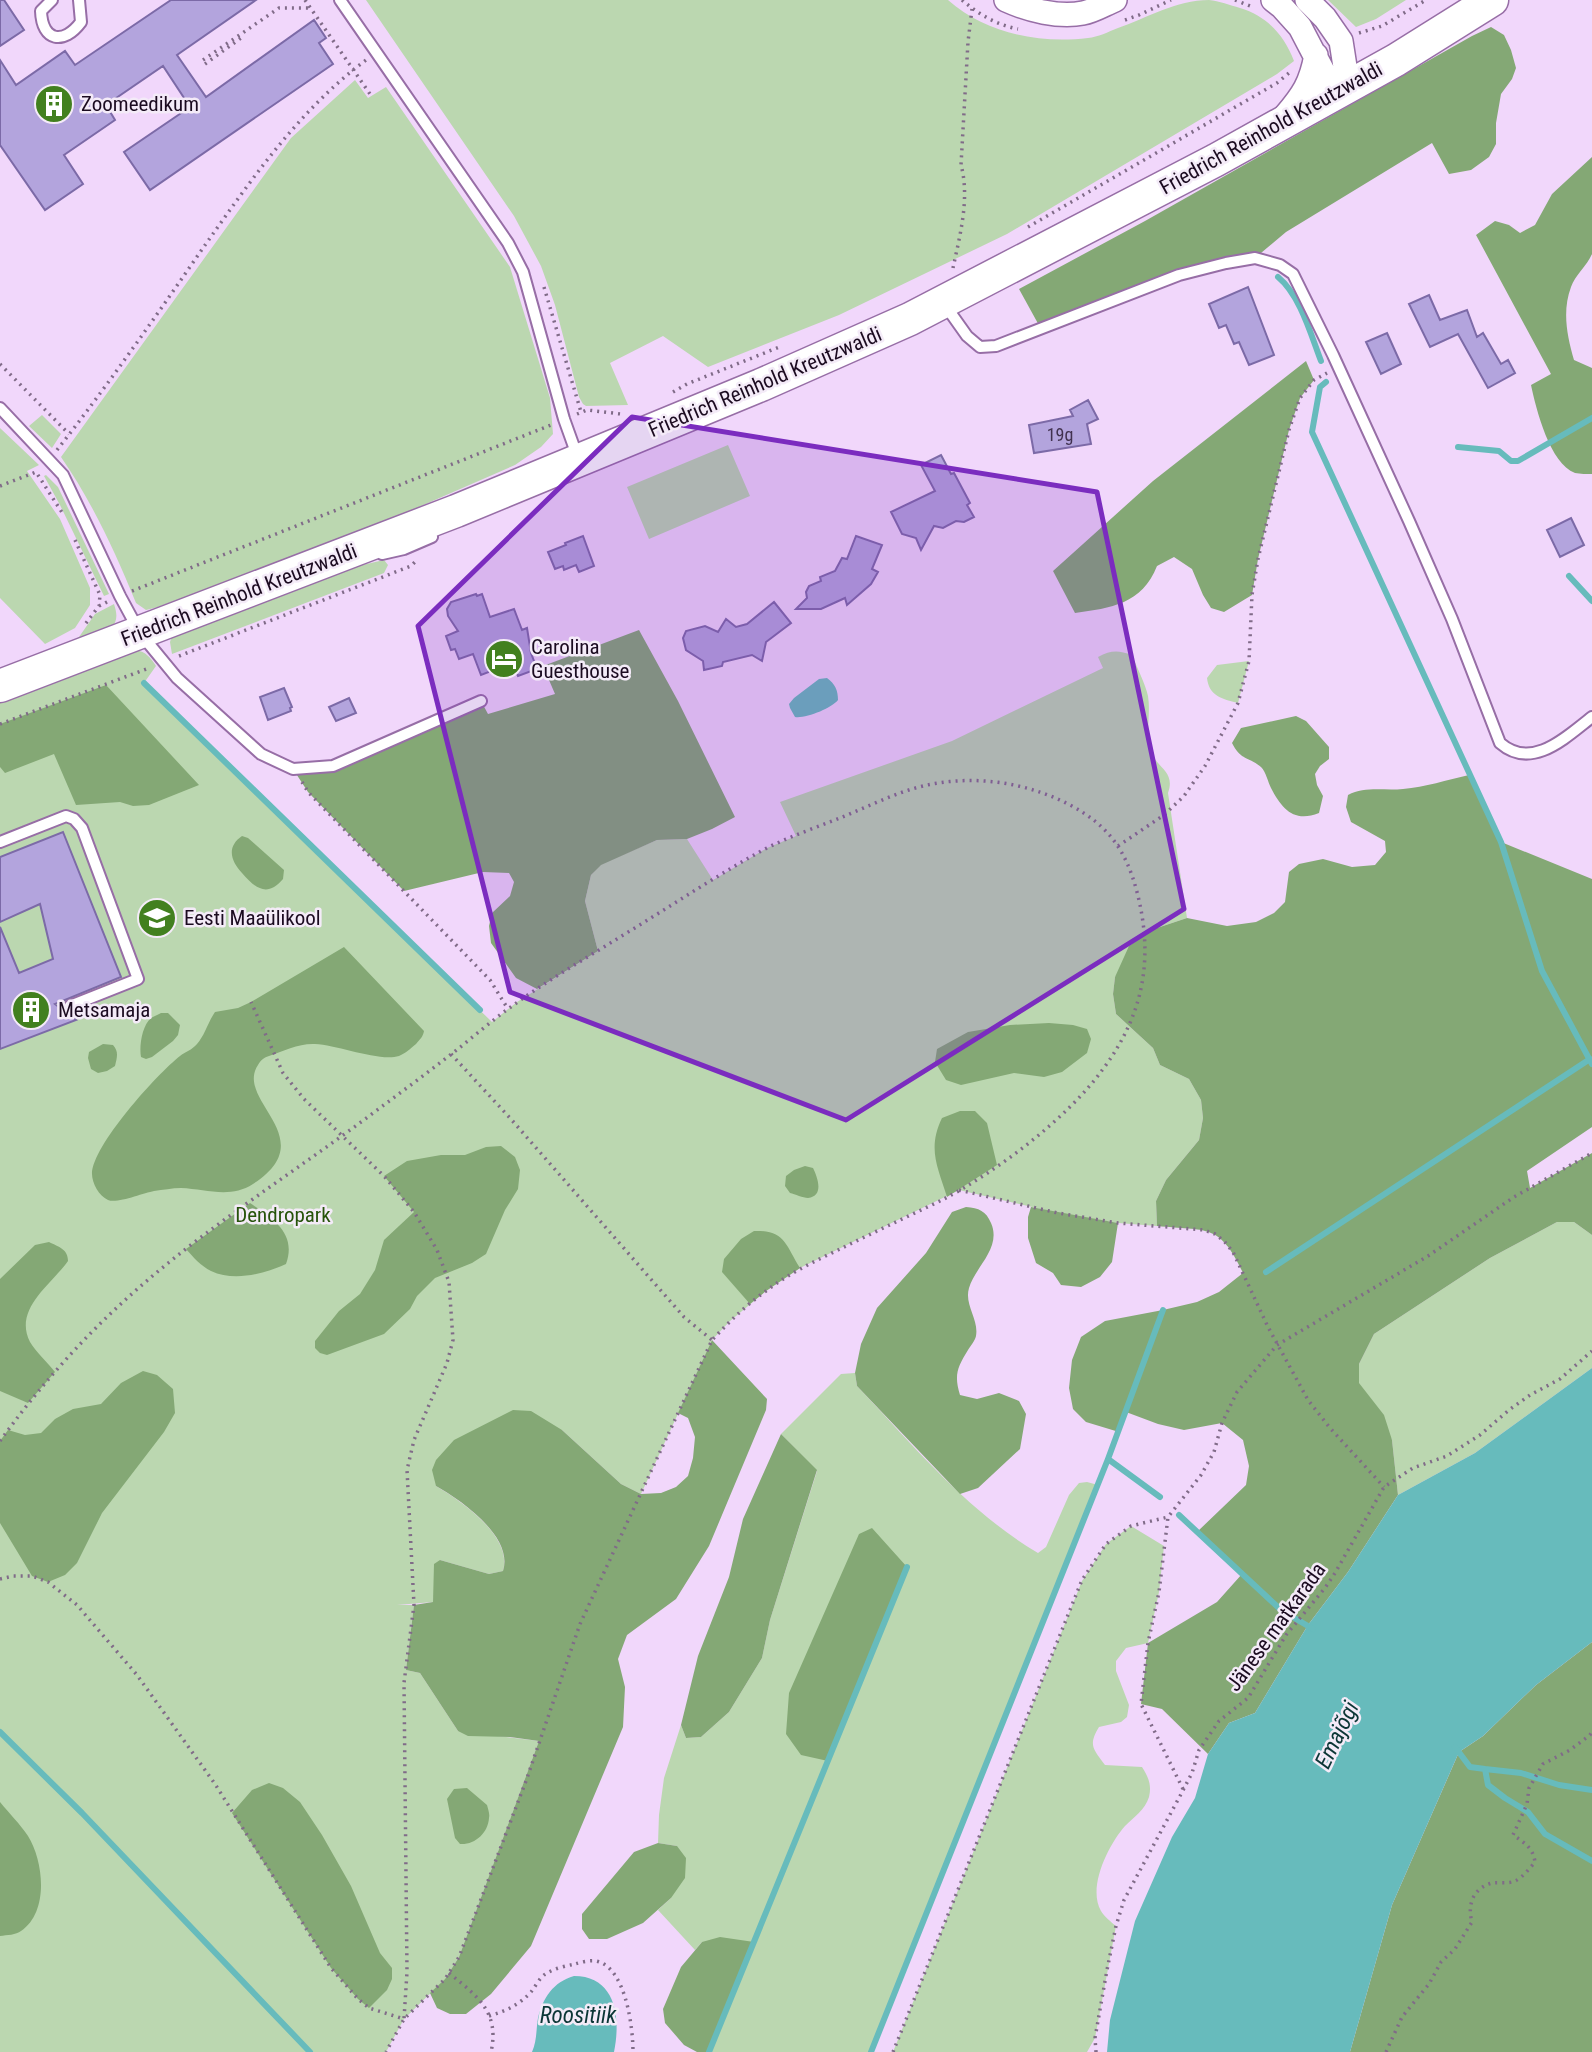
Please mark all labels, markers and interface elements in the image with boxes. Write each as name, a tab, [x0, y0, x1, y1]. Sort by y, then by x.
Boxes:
street label: Friedrich Reinhold Kreutzwaldi	[1156, 57, 1386, 199]
building icon: Zoomeedikum	[33, 83, 75, 125]
place label: Zoomeedikum	[81, 92, 199, 116]
street label: Friedrich Reinhold Kreutzwaldi	[645, 322, 885, 442]
house number: 19g	[1047, 424, 1073, 445]
street label: Friedrich Reinhold Kreutzwaldi	[118, 539, 360, 651]
place label: Carolina Guesthouse	[531, 635, 630, 683]
hotel icon: Carolina Guesthouse	[483, 638, 525, 680]
school or university icon: Eesti Maaülikool	[136, 897, 178, 939]
place label: Eesti Maaülikool	[184, 906, 321, 930]
building icon: Metsamaja	[10, 989, 52, 1031]
place label: Metsamaja	[58, 998, 150, 1022]
park label: Dendropark	[235, 1203, 331, 1227]
street label: Jänese matkarada	[1221, 1558, 1331, 1696]
water label: Emajõgi	[1309, 1696, 1365, 1773]
water label: Roositiik	[540, 2002, 617, 2029]

